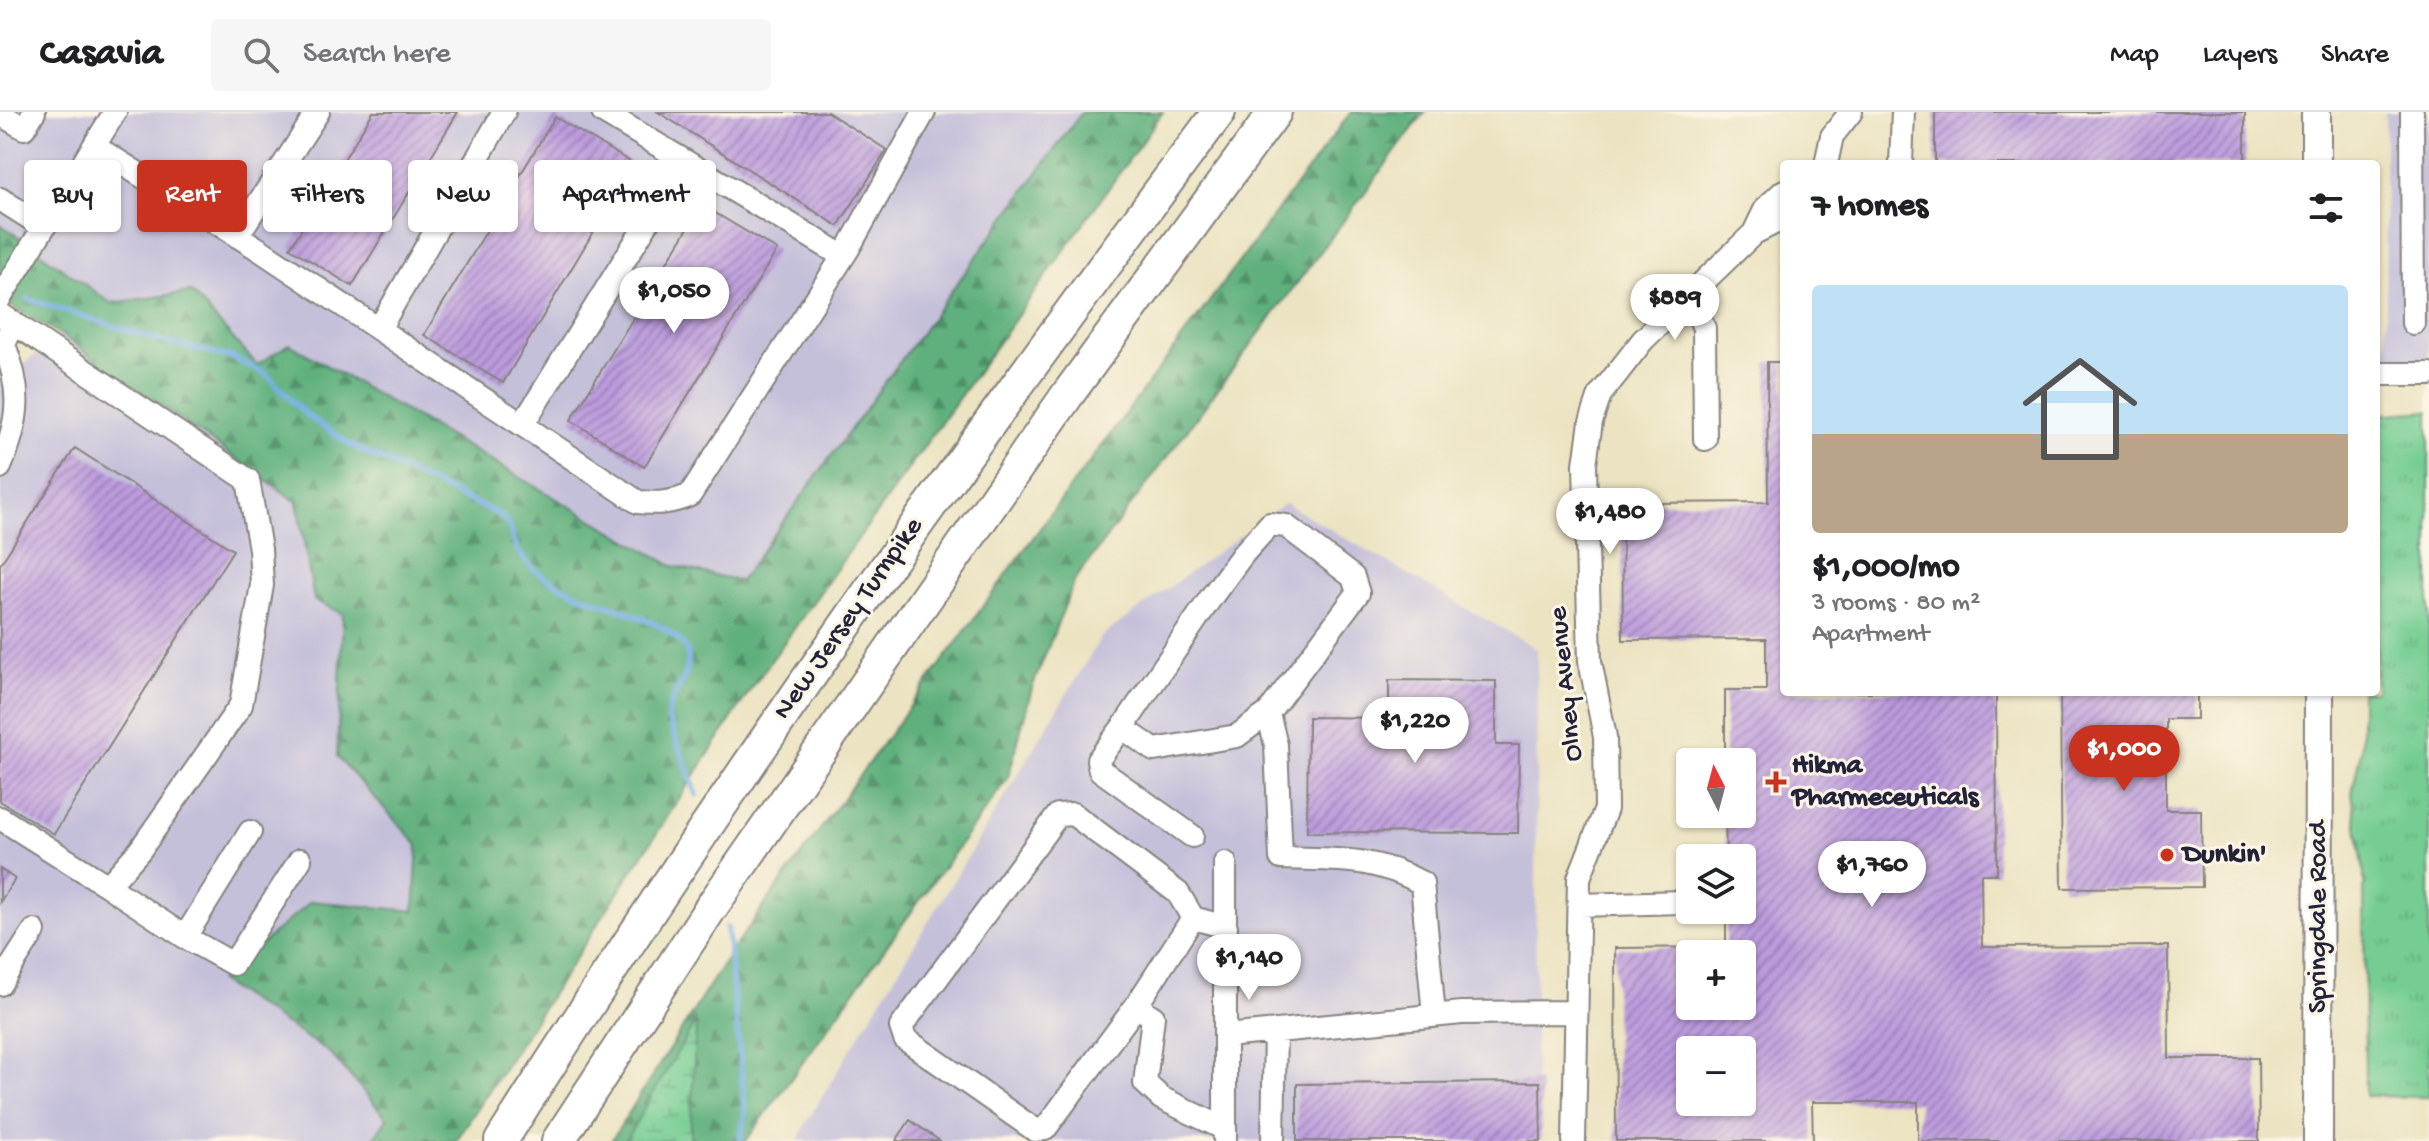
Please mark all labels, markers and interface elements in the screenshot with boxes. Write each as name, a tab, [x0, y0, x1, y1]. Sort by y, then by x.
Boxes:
search box	[211, 19, 771, 91]
text: Casavia	[40, 33, 163, 77]
icon: search	[239, 33, 283, 77]
text: Search here	[303, 38, 451, 73]
text: Map	[2110, 39, 2159, 72]
text: Layers	[2203, 39, 2277, 72]
text: Share	[2321, 39, 2389, 72]
chip: Buy	[24, 160, 121, 232]
chip: Rent	[137, 160, 247, 232]
chip: Filters	[263, 160, 392, 232]
chip: New	[408, 160, 518, 232]
chip: Apartment	[534, 160, 716, 232]
icon: filters	[2304, 186, 2348, 230]
text: 7 homes	[1812, 188, 1928, 228]
pin: $1,050	[609, 267, 739, 335]
pin: $889	[1628, 274, 1722, 342]
text: $1,050	[637, 277, 711, 308]
text: $889	[1648, 284, 1702, 315]
icon: home	[2008, 337, 2152, 481]
pin: $1,480	[1545, 488, 1675, 556]
text: $1,480	[1574, 498, 1646, 529]
street label: New Jersey Turnpike	[767, 511, 931, 726]
text: $1,000/mo	[1812, 549, 1960, 589]
text: 3 rooms · 80 m²	[1812, 589, 1980, 620]
street label: Olney Avenue	[1542, 604, 1592, 763]
text: Apartment	[1812, 620, 1929, 651]
pin: $1,220	[1350, 697, 1480, 765]
text: $1,220	[1380, 707, 1450, 738]
pin: $1,000	[2059, 725, 2189, 793]
text: $1,000	[2087, 735, 2161, 766]
north arrow	[1676, 748, 1756, 828]
map controls	[1676, 748, 1756, 1116]
place label: Hikma Pharmeceuticals	[1790, 750, 1980, 815]
marker: Hikma Pharmeceuticals	[1767, 773, 1785, 791]
street label: Springdale Road	[2303, 818, 2336, 1013]
place label: Dunkin'	[2180, 839, 2267, 872]
pin: $1,760	[1807, 841, 1937, 909]
button: layers	[1676, 844, 1756, 924]
marker: Dunkin'	[2158, 846, 2176, 864]
text: $1,760	[1836, 851, 1908, 882]
pin: $1,140	[1184, 934, 1314, 1002]
button: +	[1676, 940, 1756, 1020]
text: $1,140	[1215, 944, 1283, 975]
button: −	[1676, 1036, 1756, 1116]

